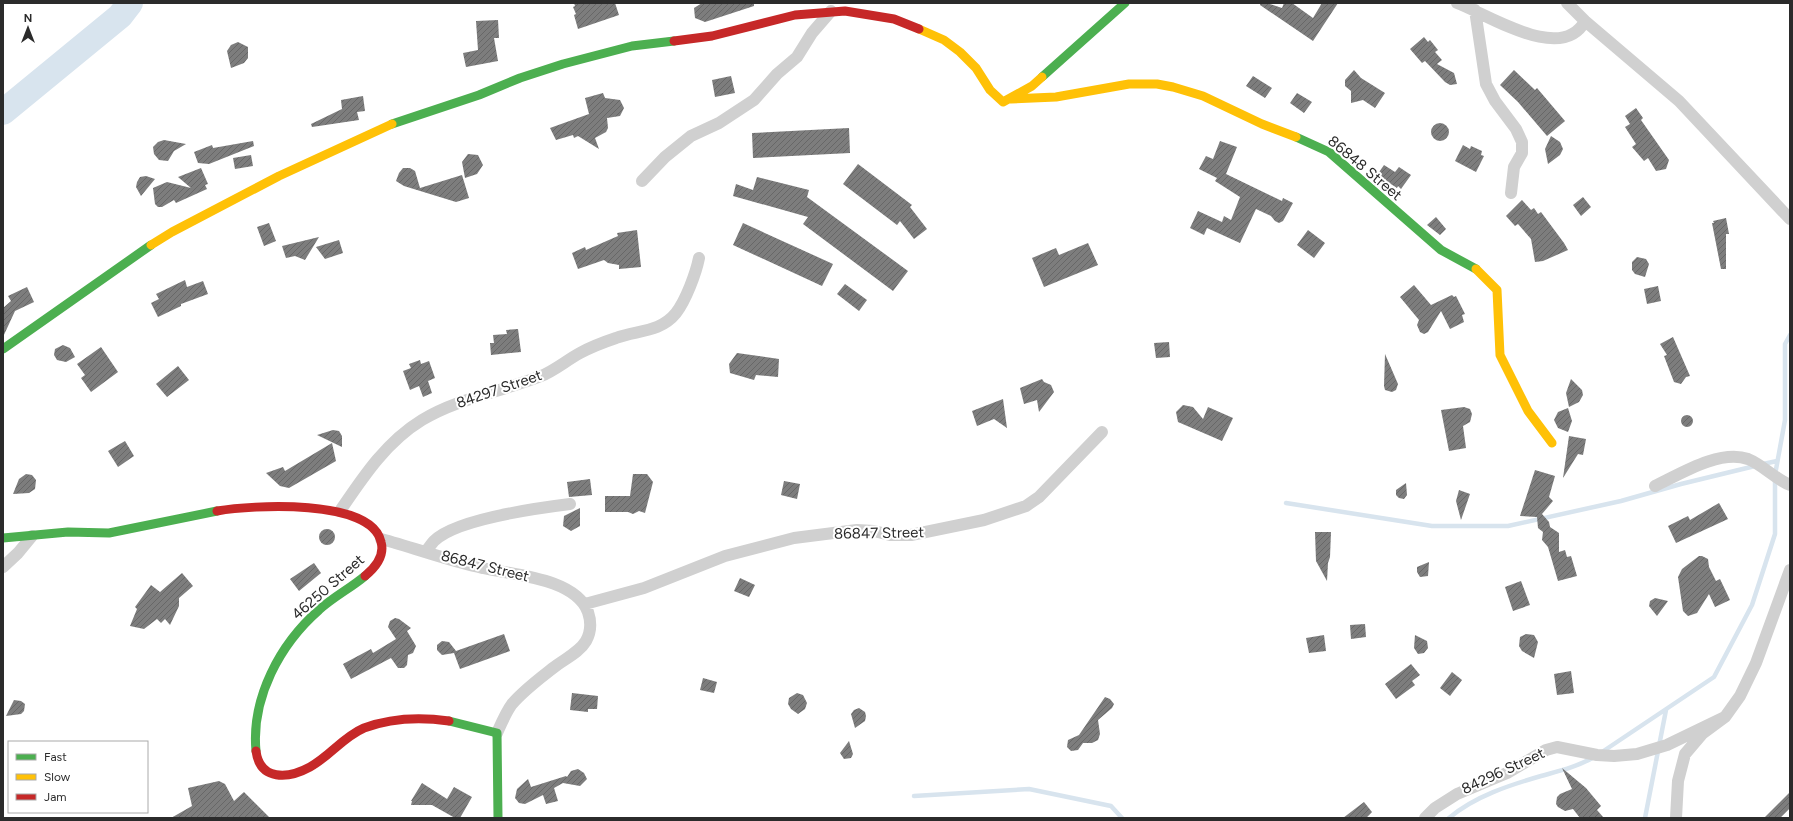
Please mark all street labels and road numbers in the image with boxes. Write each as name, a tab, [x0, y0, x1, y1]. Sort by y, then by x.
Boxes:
street label: 86848 Street	[1324, 132, 1406, 204]
street label: 84297 Street	[454, 366, 544, 412]
street label: 86847 Street	[834, 523, 924, 543]
street label: 86847 Street	[439, 546, 531, 586]
street label: 46250 Street	[288, 550, 368, 623]
street label: 84296 Street	[1459, 744, 1548, 798]

